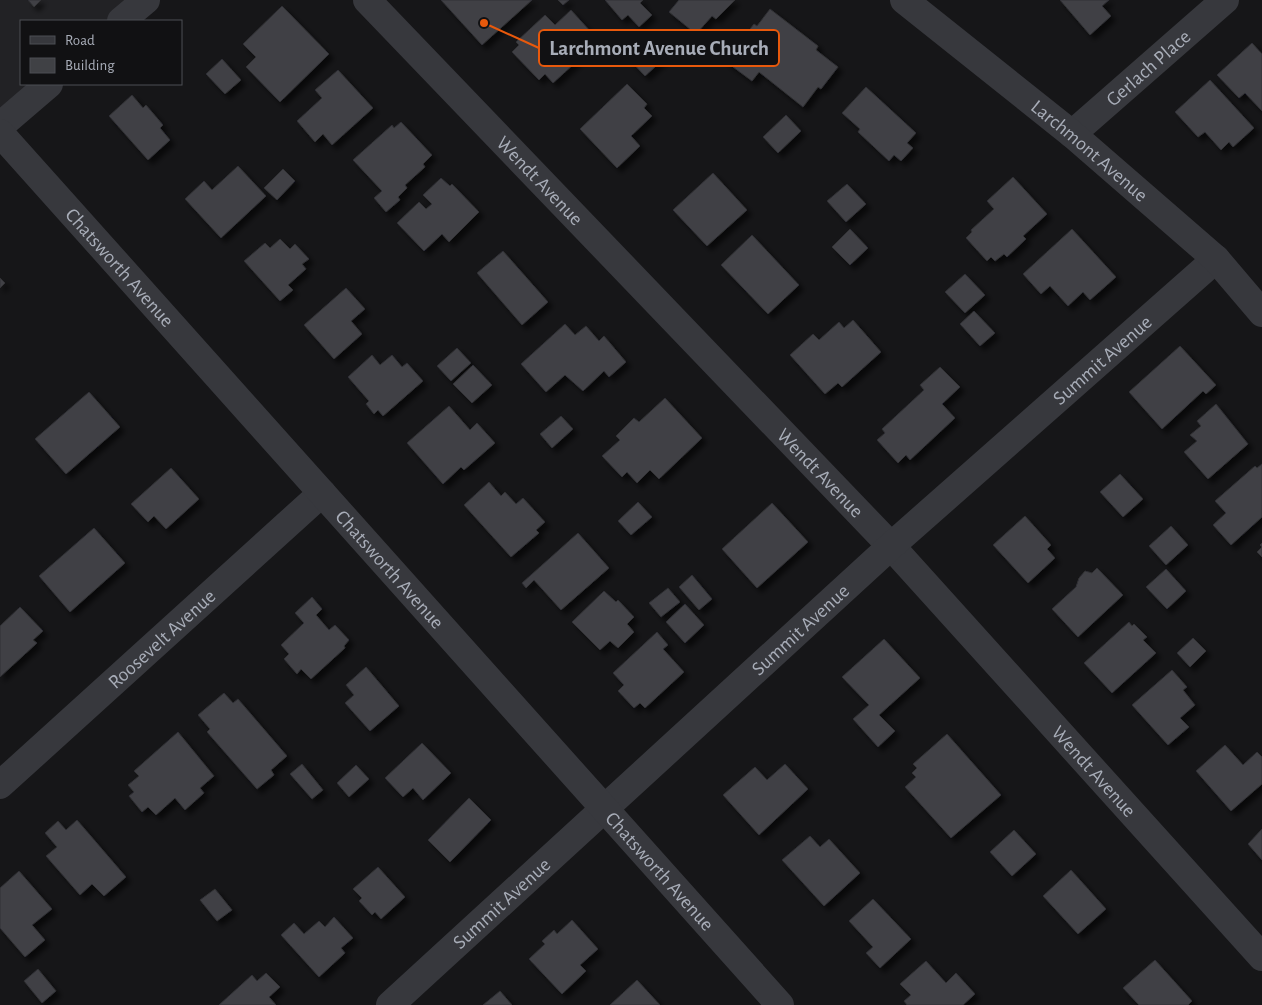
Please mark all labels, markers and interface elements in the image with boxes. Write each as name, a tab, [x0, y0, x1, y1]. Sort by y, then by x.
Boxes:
legend	[20, 20, 182, 85]
street label: Gerlach Place	[1103, 26, 1195, 110]
callout: Larchmont Avenue Church	[539, 30, 779, 66]
text: Road	[65, 33, 95, 48]
text: Larchmont Avenue Church	[549, 38, 769, 59]
text: Building	[65, 58, 115, 73]
street label: Larchmont Avenue	[1027, 97, 1151, 206]
street label: Wendt Avenue	[492, 133, 586, 229]
street label: Chatsworth Avenue	[61, 205, 177, 331]
street label: Summit Avenue	[1050, 312, 1156, 409]
street label: Wendt Avenue	[773, 425, 867, 522]
street label: Chatsworth Avenue	[331, 507, 447, 633]
street label: Summit Avenue	[748, 581, 853, 679]
street label: Roosevelt Avenue	[105, 586, 220, 693]
street label: Wendt Avenue	[1047, 722, 1139, 821]
street label: Chatsworth Avenue	[601, 808, 717, 935]
street label: Summit Avenue	[449, 854, 555, 953]

